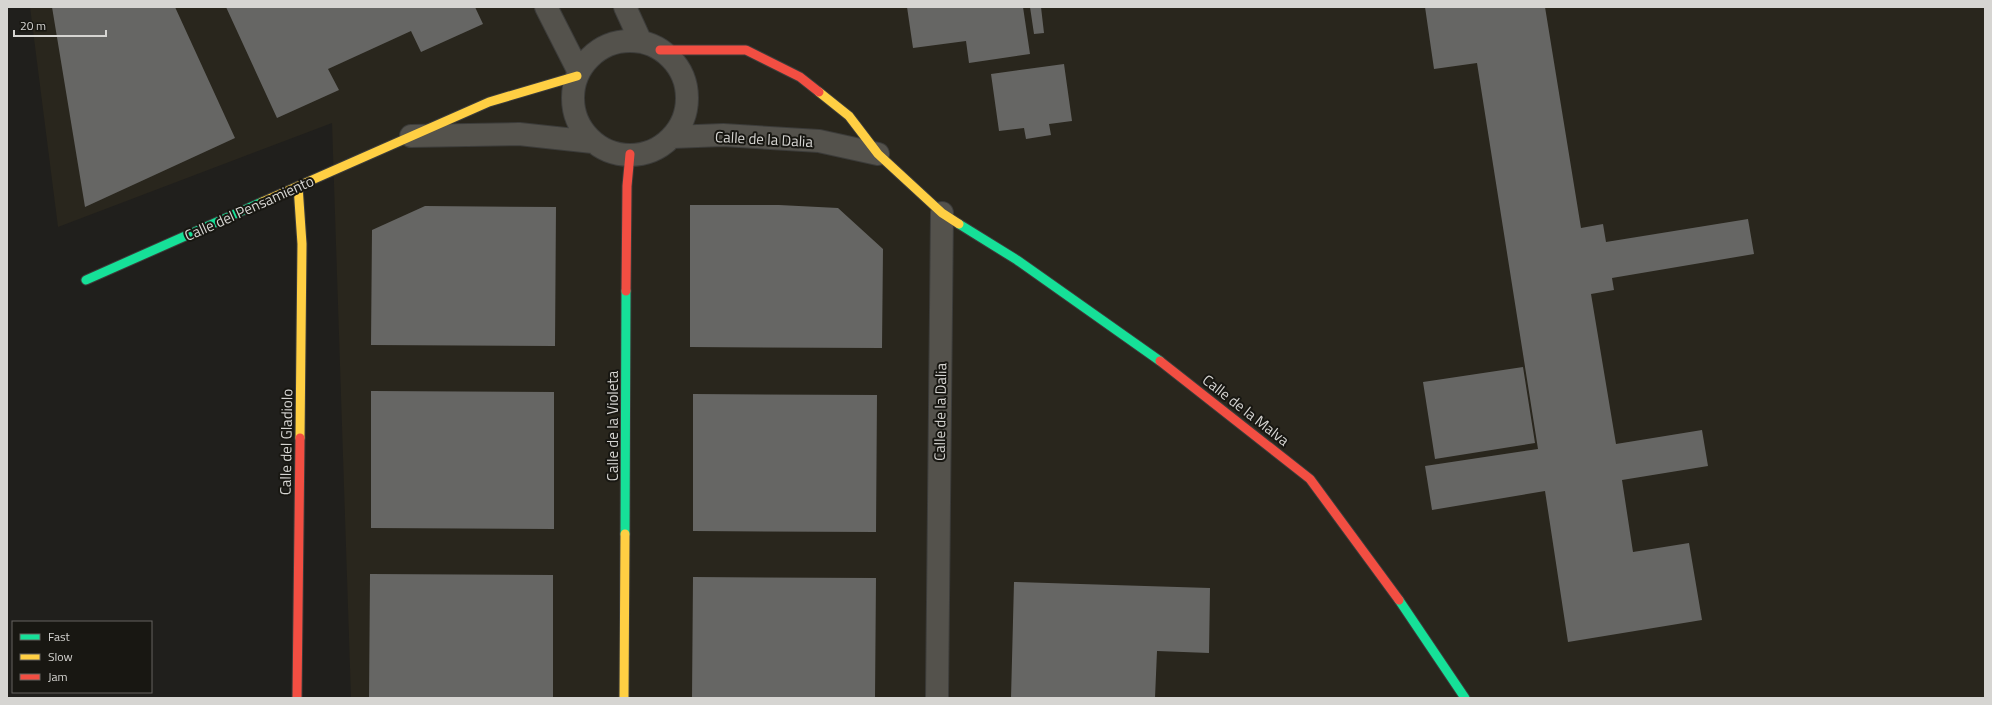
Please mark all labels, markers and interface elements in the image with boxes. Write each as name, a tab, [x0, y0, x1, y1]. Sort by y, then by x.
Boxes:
scale bar	[14, 12, 106, 38]
text: 20 m	[20, 16, 46, 35]
street label: Calle de la Dalia	[714, 125, 814, 153]
street label: Calle del Pensamiento	[181, 169, 317, 247]
street label: Calle de la Dalia	[928, 362, 952, 461]
street label: Calle de la Malva	[1198, 369, 1295, 452]
street label: Calle de la Violeta	[601, 370, 624, 481]
street label: Calle del Gladiolo	[274, 388, 298, 495]
legend	[12, 621, 152, 693]
text: Fast	[48, 627, 71, 646]
text: Slow	[48, 647, 73, 666]
text: Jam	[48, 667, 68, 686]

